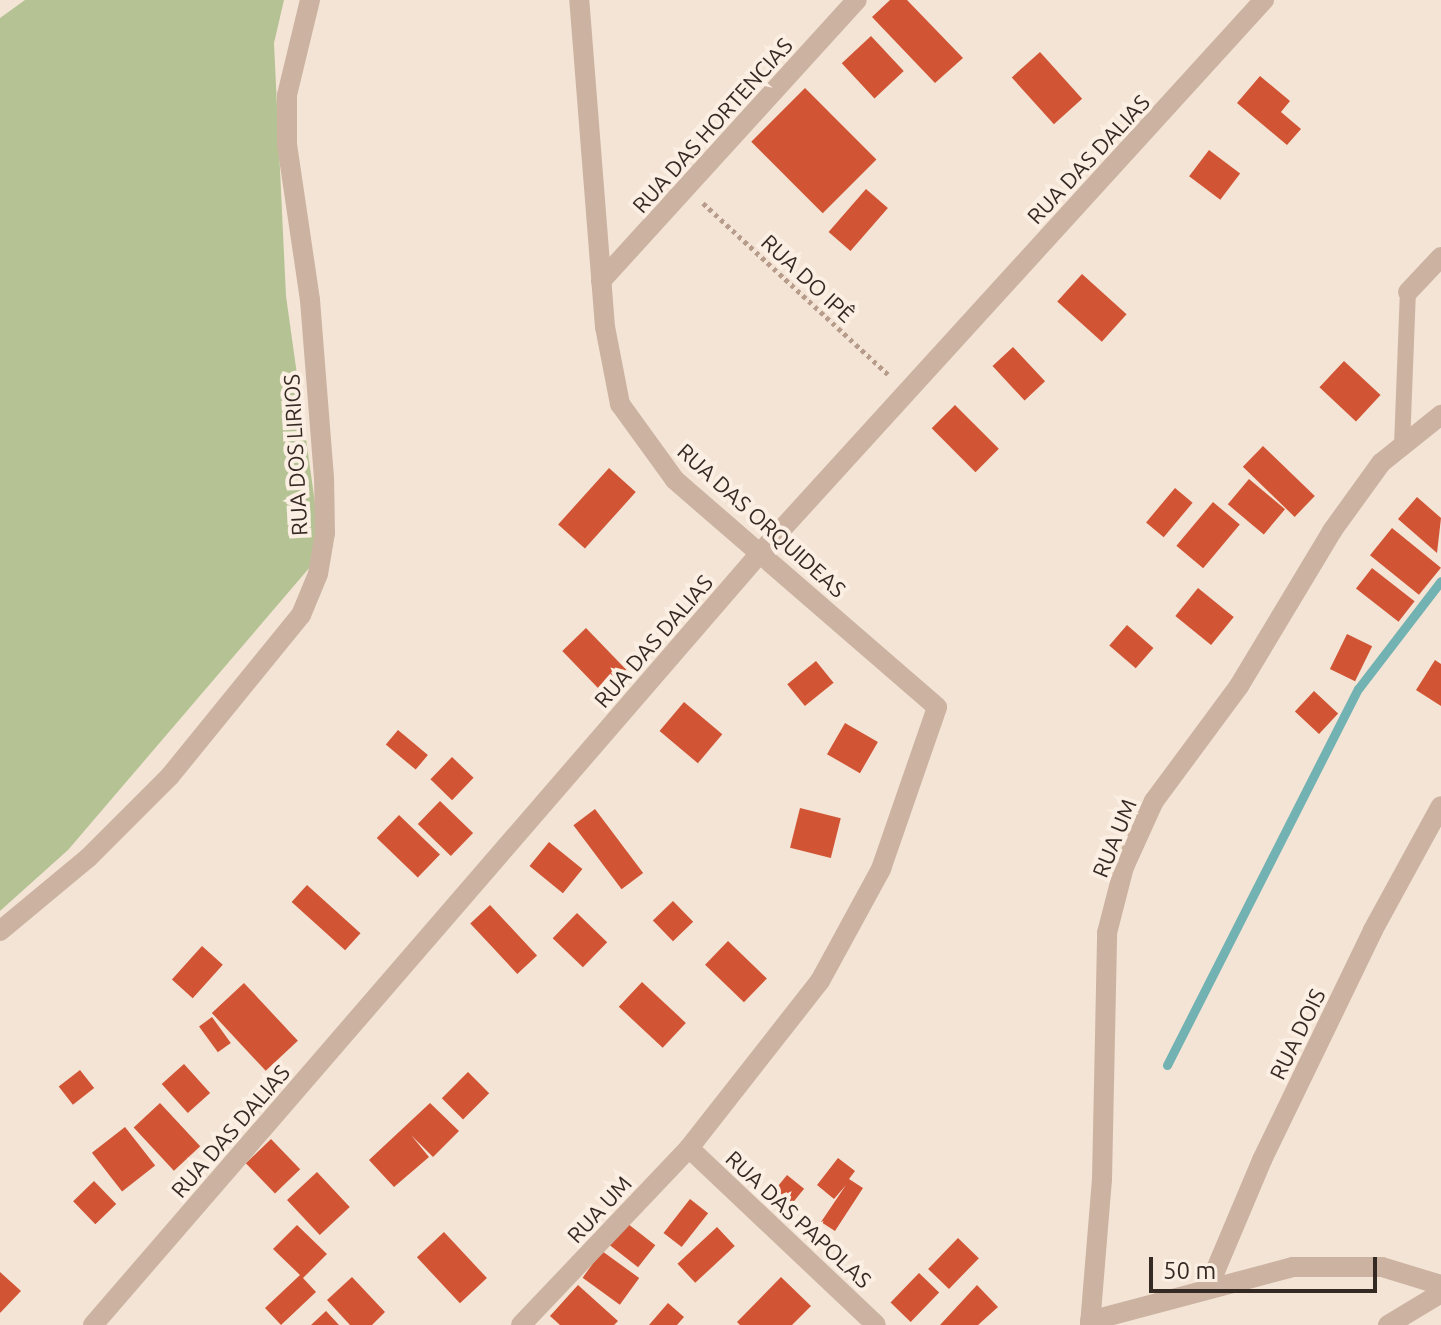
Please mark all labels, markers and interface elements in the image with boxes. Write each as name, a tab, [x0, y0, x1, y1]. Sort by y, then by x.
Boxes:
street label: RUA DAS HORTENCIAS	[626, 32, 798, 218]
street label: RUA DAS DALIAS	[1021, 89, 1155, 229]
street label: RUA DO IPÊ	[756, 229, 860, 327]
street label: RUA DOS LIRIOS	[278, 373, 312, 537]
street label: RUA DAS ORQUIDEAS	[672, 437, 852, 603]
street label: RUA DAS DALIAS	[588, 569, 718, 713]
street label: RUA UM	[1086, 795, 1142, 881]
street label: RUA DOIS	[1264, 984, 1330, 1084]
street label: RUA DAS DALIAS	[165, 1059, 295, 1203]
street label: RUA DAS PAPOLAS	[721, 1145, 877, 1293]
street label: RUA UM	[561, 1170, 637, 1248]
scale bar	[1153, 1241, 1381, 1291]
text: 50 m	[1163, 1257, 1216, 1284]

